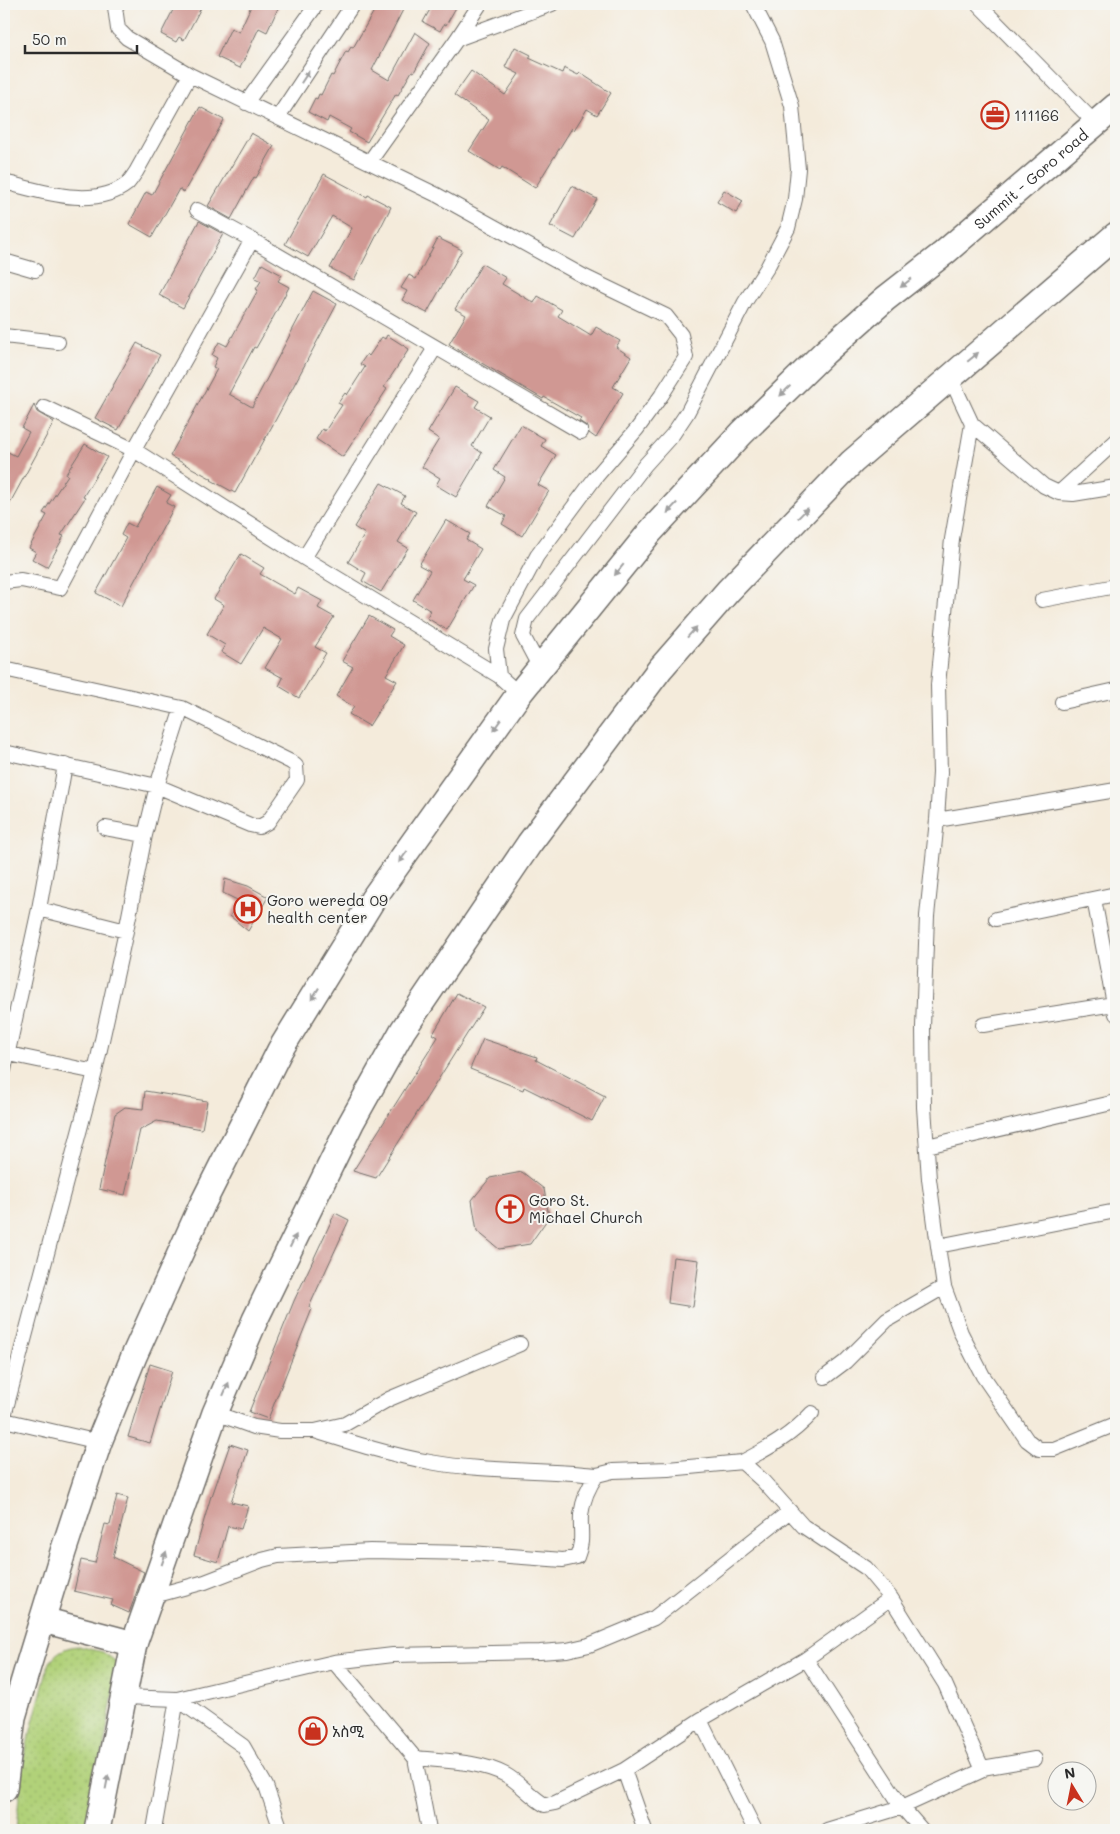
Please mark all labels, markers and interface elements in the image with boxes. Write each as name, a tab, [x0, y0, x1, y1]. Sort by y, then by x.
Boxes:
scale bar	[25, 22, 138, 54]
text: 50 m	[32, 29, 67, 49]
one-way arrow	[300, 70, 310, 83]
office icon: 111166	[980, 100, 1010, 130]
place label: 111166	[1014, 105, 1059, 125]
street label: Summit - Goro road	[969, 124, 1092, 233]
one-way arrow	[900, 277, 913, 288]
one-way arrow	[966, 352, 979, 363]
one-way arrow	[779, 385, 791, 397]
one-way arrow	[666, 502, 678, 514]
one-way arrow	[797, 507, 809, 519]
one-way arrow	[614, 563, 625, 576]
one-way arrow	[686, 627, 698, 639]
one-way arrow	[492, 718, 502, 732]
one-way arrow	[398, 850, 408, 864]
place label: Goro wereda 09 health center	[267, 890, 388, 927]
hospital icon: Goro wereda 09 health center	[233, 894, 263, 924]
one-way arrow	[310, 987, 319, 1000]
place label: Goro St. Michael Church	[529, 1190, 642, 1227]
church icon: Goro St. Michael Church	[495, 1194, 525, 1224]
one-way arrow	[289, 1234, 297, 1248]
one-way arrow	[222, 1382, 230, 1396]
one-way arrow	[161, 1550, 168, 1565]
shop icon: አስሚ	[298, 1716, 328, 1746]
place label: አስሚ	[332, 1721, 364, 1741]
north arrow	[1048, 1762, 1098, 1812]
text: N	[1063, 1762, 1077, 1783]
one-way arrow	[103, 1775, 111, 1790]

